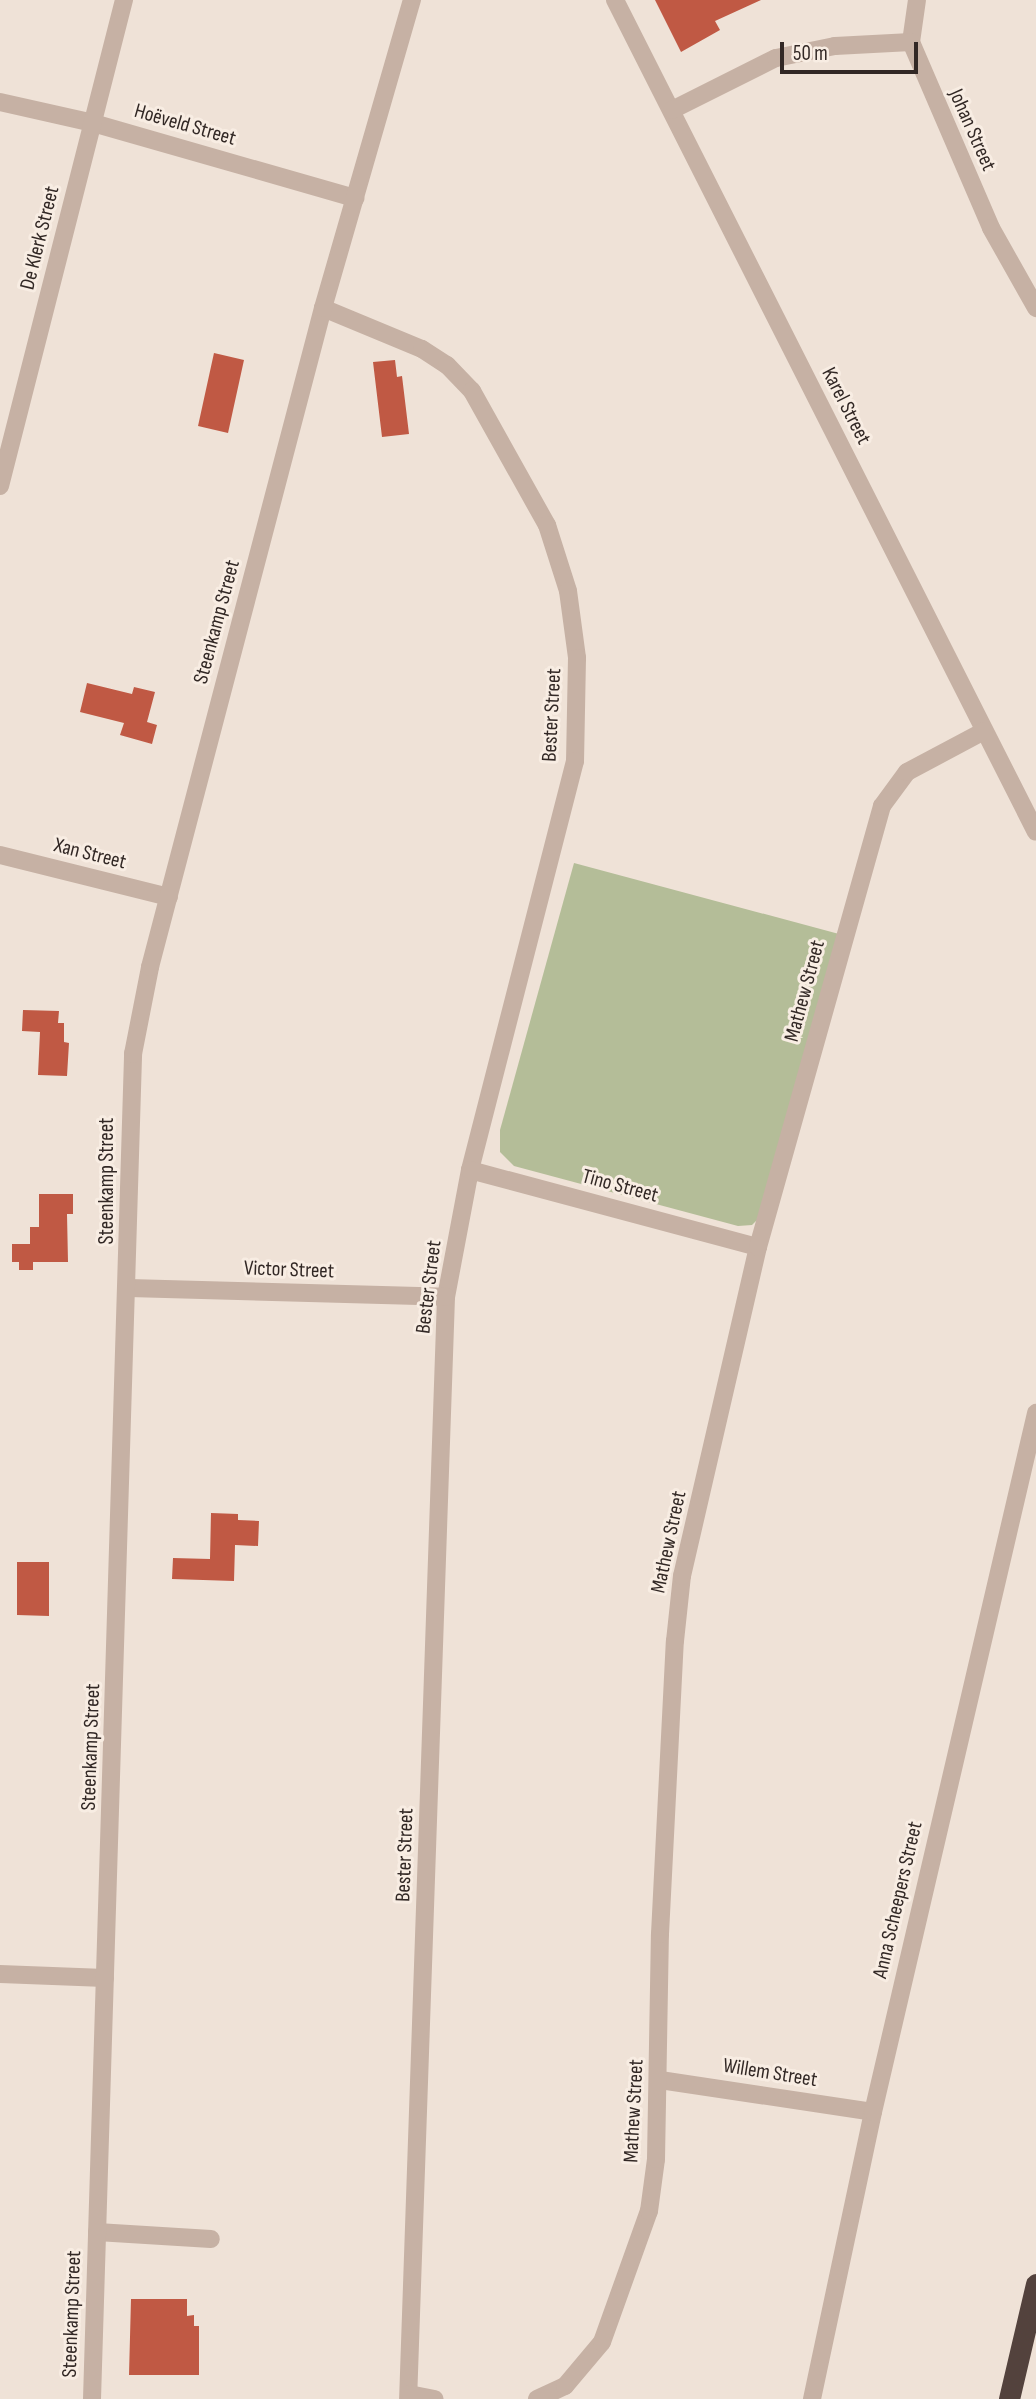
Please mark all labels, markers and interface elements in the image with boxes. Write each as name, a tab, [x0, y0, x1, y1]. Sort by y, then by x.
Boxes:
scale bar	[784, 28, 922, 72]
text: 50 m	[793, 41, 828, 66]
street label: Johan Street	[943, 85, 1001, 175]
street label: Hoëveld Street	[131, 99, 239, 151]
street label: De Klerk Street	[15, 184, 65, 292]
street label: Karel Street	[816, 363, 876, 449]
street label: Steenkamp Street	[188, 557, 246, 687]
street label: Bester Street	[537, 668, 567, 762]
street label: Xan Street	[51, 833, 129, 875]
street label: Mathew Street	[779, 938, 831, 1044]
street label: Steenkamp Street	[94, 1117, 120, 1245]
street label: Tino Street	[579, 1164, 661, 1208]
street label: Bester Street	[411, 1239, 447, 1335]
street label: Victor Street	[243, 1256, 335, 1284]
street label: Mathew Street	[646, 1489, 692, 1595]
street label: Steenkamp Street	[76, 1683, 106, 1811]
street label: Bester Street	[391, 1808, 419, 1902]
street label: Anna Scheepers Street	[868, 1819, 928, 1981]
street label: Willem Street	[721, 2053, 819, 2093]
street label: Mathew Street	[619, 2059, 649, 2163]
street label: Steenkamp Street	[57, 2250, 87, 2378]

